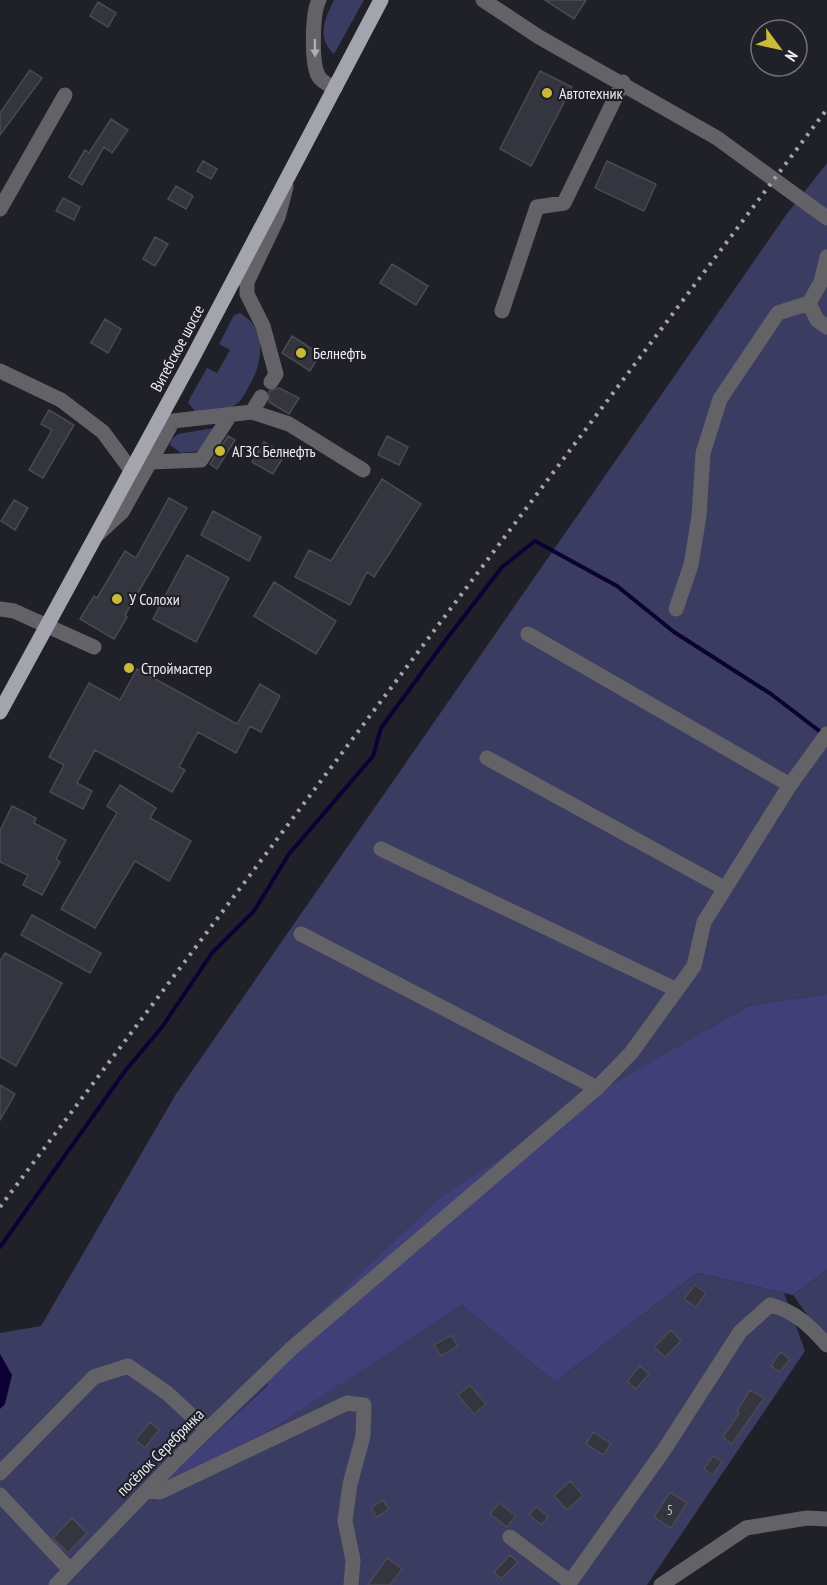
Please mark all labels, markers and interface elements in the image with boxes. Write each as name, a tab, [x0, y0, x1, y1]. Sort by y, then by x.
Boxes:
north arrow	[749, 18, 809, 78]
one-way arrow	[310, 39, 320, 58]
text: N	[781, 47, 802, 65]
place label: Автотехник	[559, 83, 624, 103]
marker: Автотехник	[540, 86, 554, 100]
street label: Витебское шоссе	[146, 301, 208, 395]
place label: Белнефть	[313, 343, 366, 363]
marker: Белнефть	[294, 346, 308, 360]
place label: АГЗС Белнефть	[232, 441, 316, 461]
marker: АГЗС Белнефть	[213, 444, 227, 458]
place label: У Солохи	[129, 589, 180, 609]
marker: У Солохи	[110, 592, 124, 606]
place label: Строймастер	[141, 658, 212, 678]
marker: Строймастер	[122, 661, 136, 675]
street label: посёлок Серебрянка	[112, 1404, 208, 1500]
house number: 5	[667, 1501, 673, 1519]

